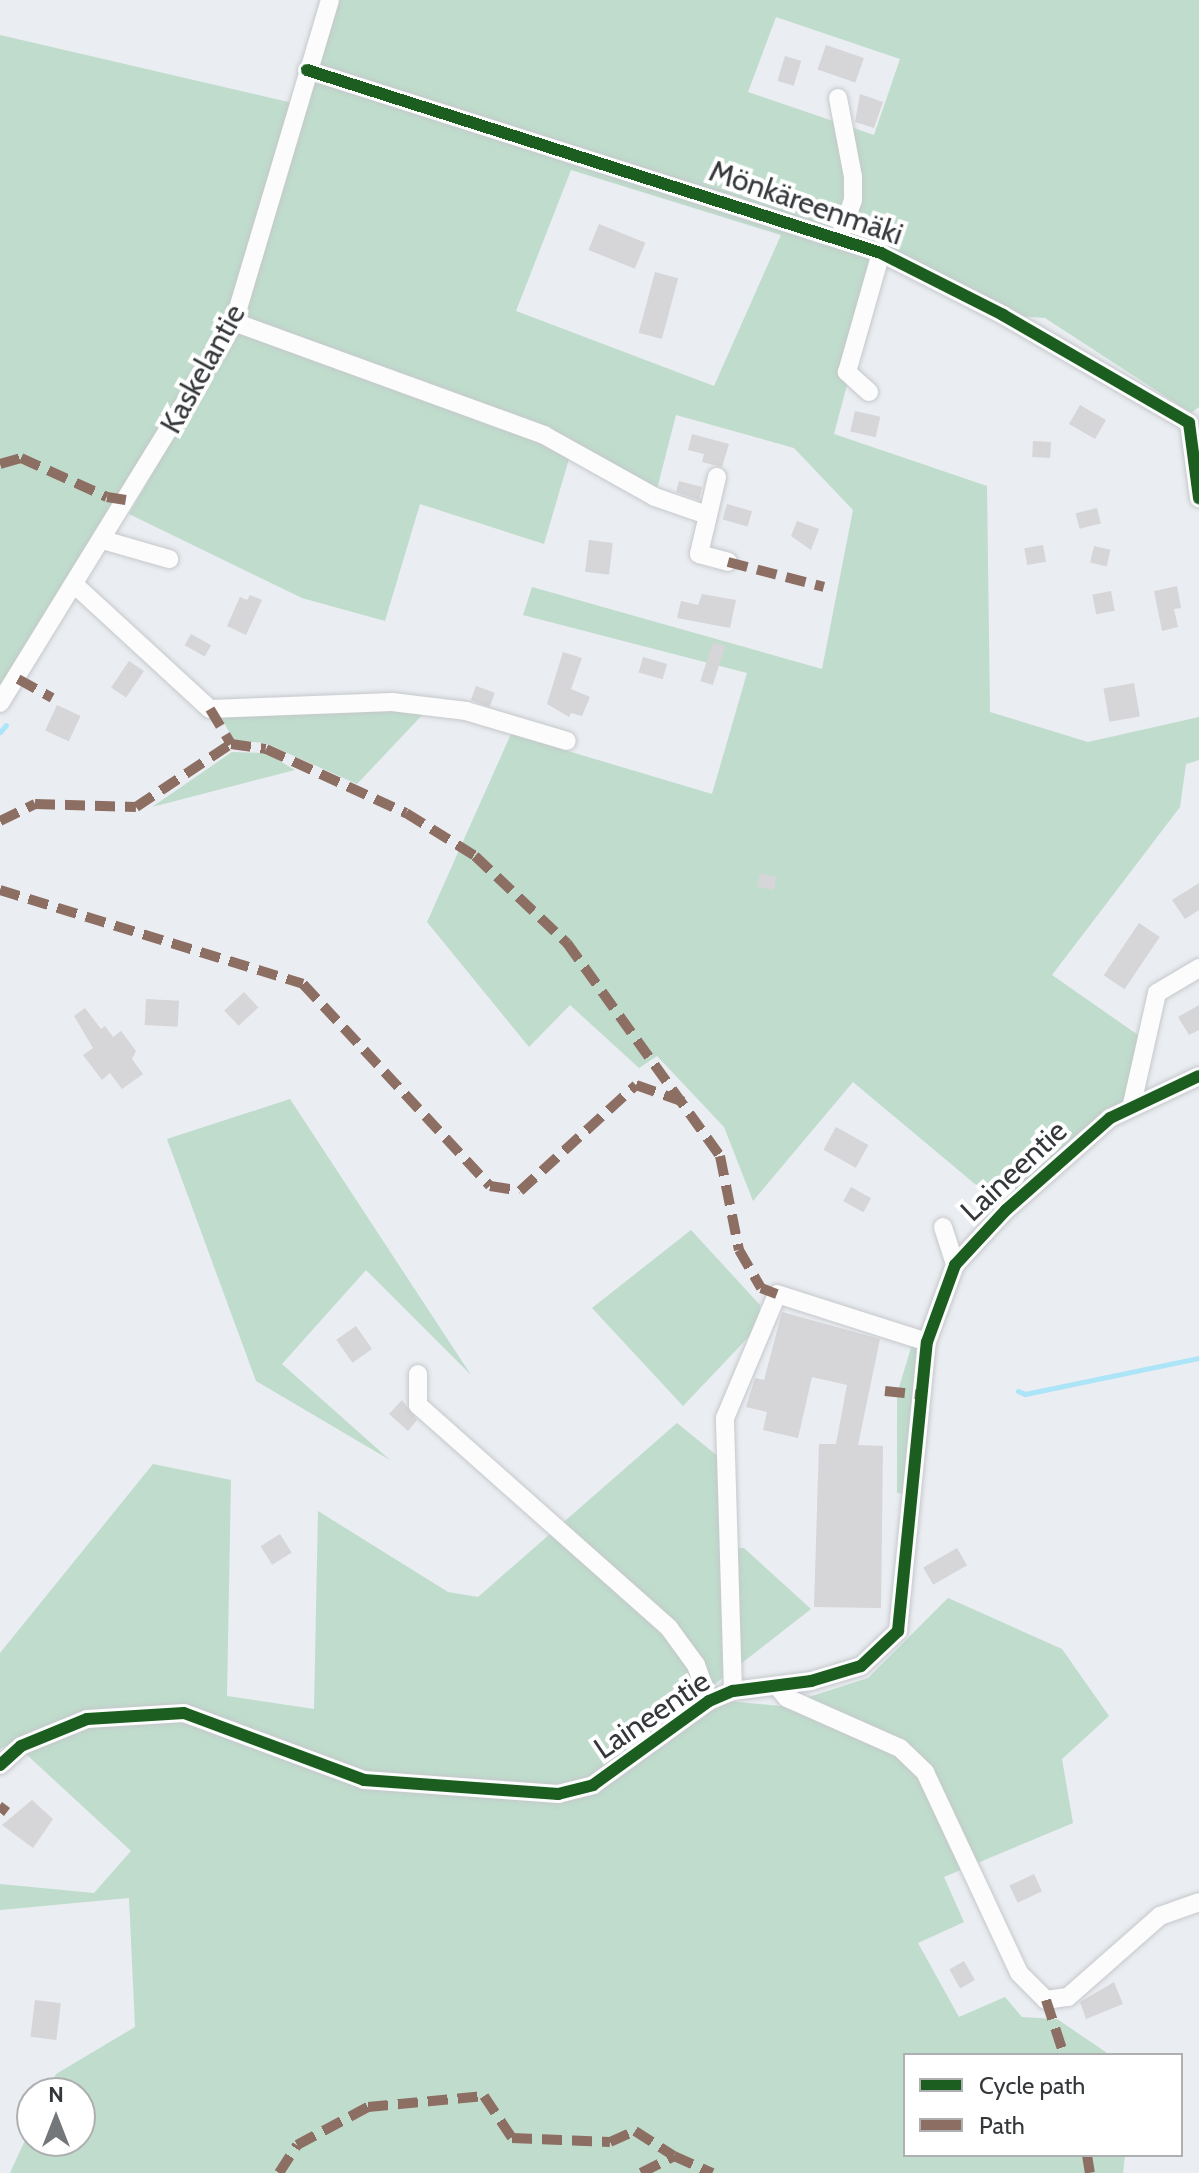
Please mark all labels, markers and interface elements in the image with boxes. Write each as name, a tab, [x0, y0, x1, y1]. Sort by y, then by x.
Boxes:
street label: Mönkäreenmäki	[705, 153, 907, 253]
street label: Kaskelantie	[153, 298, 253, 440]
street label: Laineentie	[954, 1113, 1074, 1229]
street label: Laineentie	[587, 1663, 717, 1767]
legend	[903, 2053, 1183, 2157]
text: Cycle path	[979, 2071, 1085, 2100]
north arrow	[16, 2077, 96, 2157]
text: N	[48, 2081, 64, 2108]
text: Path	[979, 2111, 1025, 2140]

